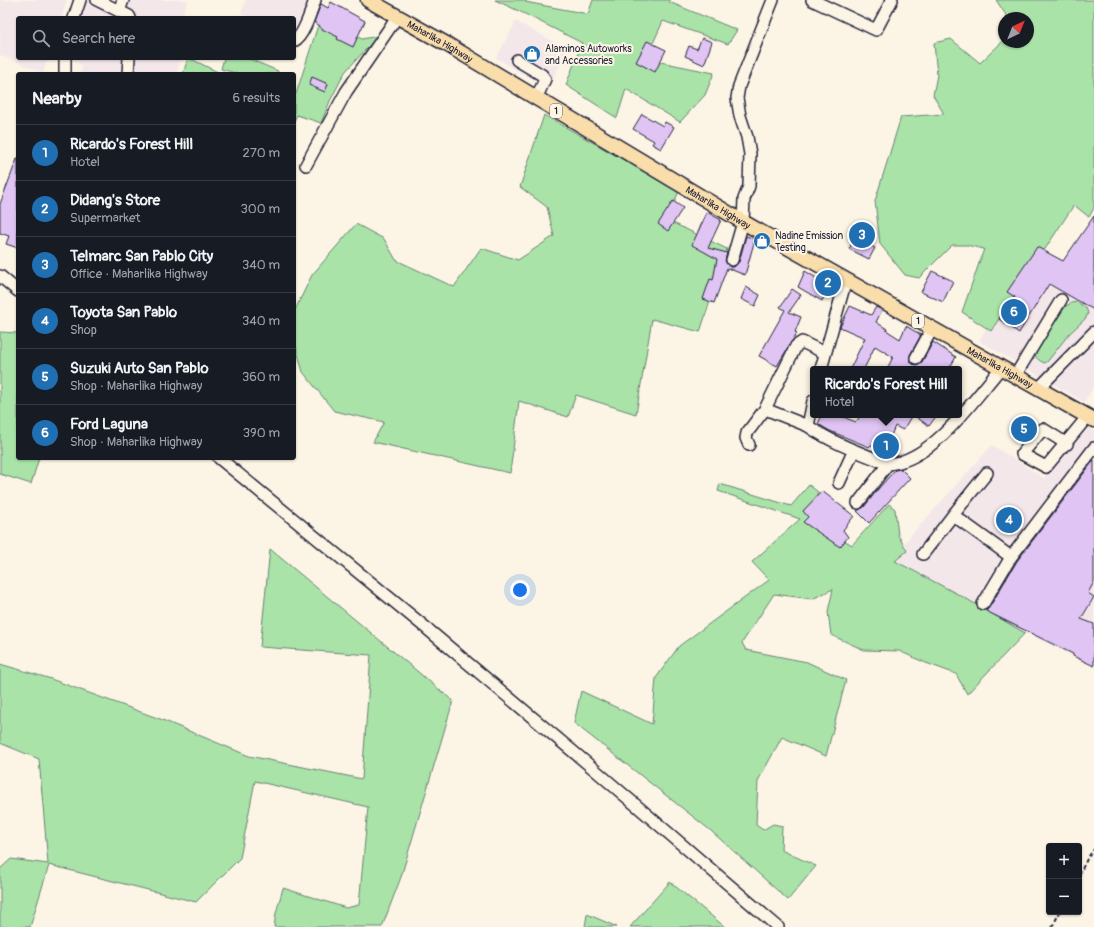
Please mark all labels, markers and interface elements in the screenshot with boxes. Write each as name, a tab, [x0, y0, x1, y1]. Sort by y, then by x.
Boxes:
north arrow	[998, 12, 1034, 48]
search box	[16, 16, 296, 60]
street label: Maharlika Highway	[405, 18, 475, 66]
icon: search	[30, 27, 52, 49]
text: Search here	[62, 29, 135, 48]
place label: Alaminos Autoworks and Accessories	[545, 43, 632, 67]
shop icon: Alaminos Autoworks and Accessories	[522, 44, 542, 64]
text: Nearby	[32, 88, 81, 109]
text: 6 results	[233, 90, 280, 106]
road number: 1	[550, 104, 562, 118]
text: Ricardo's Forest Hill	[70, 135, 193, 154]
text: 1	[42, 145, 48, 161]
text: 270 m	[243, 145, 280, 161]
text: Hotel	[70, 154, 100, 170]
street label: Maharlika Highway	[683, 184, 753, 232]
text: Didang's Store	[70, 191, 160, 210]
text: 2	[41, 201, 49, 217]
text: 300 m	[241, 201, 280, 217]
text: Supermarket	[70, 210, 141, 226]
pin: 3	[849, 220, 875, 250]
place label: Nadine Emission Testing	[775, 230, 844, 254]
shop icon: Nadine Emission Testing	[752, 231, 772, 251]
text: Telmarc San Pablo City	[70, 247, 213, 266]
text: 3	[41, 257, 49, 273]
text: 340 m	[242, 257, 280, 273]
text: Office · Maharlika Highway	[70, 266, 208, 282]
pin: 2	[815, 268, 841, 298]
pin: 6	[1001, 297, 1027, 327]
text: Toyota San Pablo	[70, 303, 177, 322]
text: 4	[41, 313, 49, 329]
text: 340 m	[242, 313, 280, 329]
road number: 1	[912, 314, 924, 328]
text: Shop	[70, 322, 97, 338]
street label: Maharlika Highway	[965, 345, 1035, 392]
text: Suzuki Auto San Pablo	[70, 359, 209, 378]
popup	[810, 366, 962, 418]
text: 5	[41, 369, 49, 385]
text: 360 m	[242, 369, 280, 385]
text: Ricardo's Forest Hill	[824, 375, 948, 394]
text: Shop · Maharlika Highway	[70, 378, 202, 394]
text: Hotel	[824, 394, 854, 410]
pin: 5	[1011, 414, 1037, 444]
text: Ford Laguna	[70, 415, 148, 434]
text: 6	[41, 425, 49, 441]
text: 390 m	[243, 425, 280, 441]
pin: 1	[873, 431, 899, 461]
text: Shop · Maharlika Highway	[70, 434, 202, 450]
pin: 4	[996, 505, 1022, 535]
your location	[510, 580, 530, 600]
map controls	[1046, 843, 1082, 915]
button: +	[1046, 843, 1082, 879]
button: −	[1046, 879, 1082, 915]

